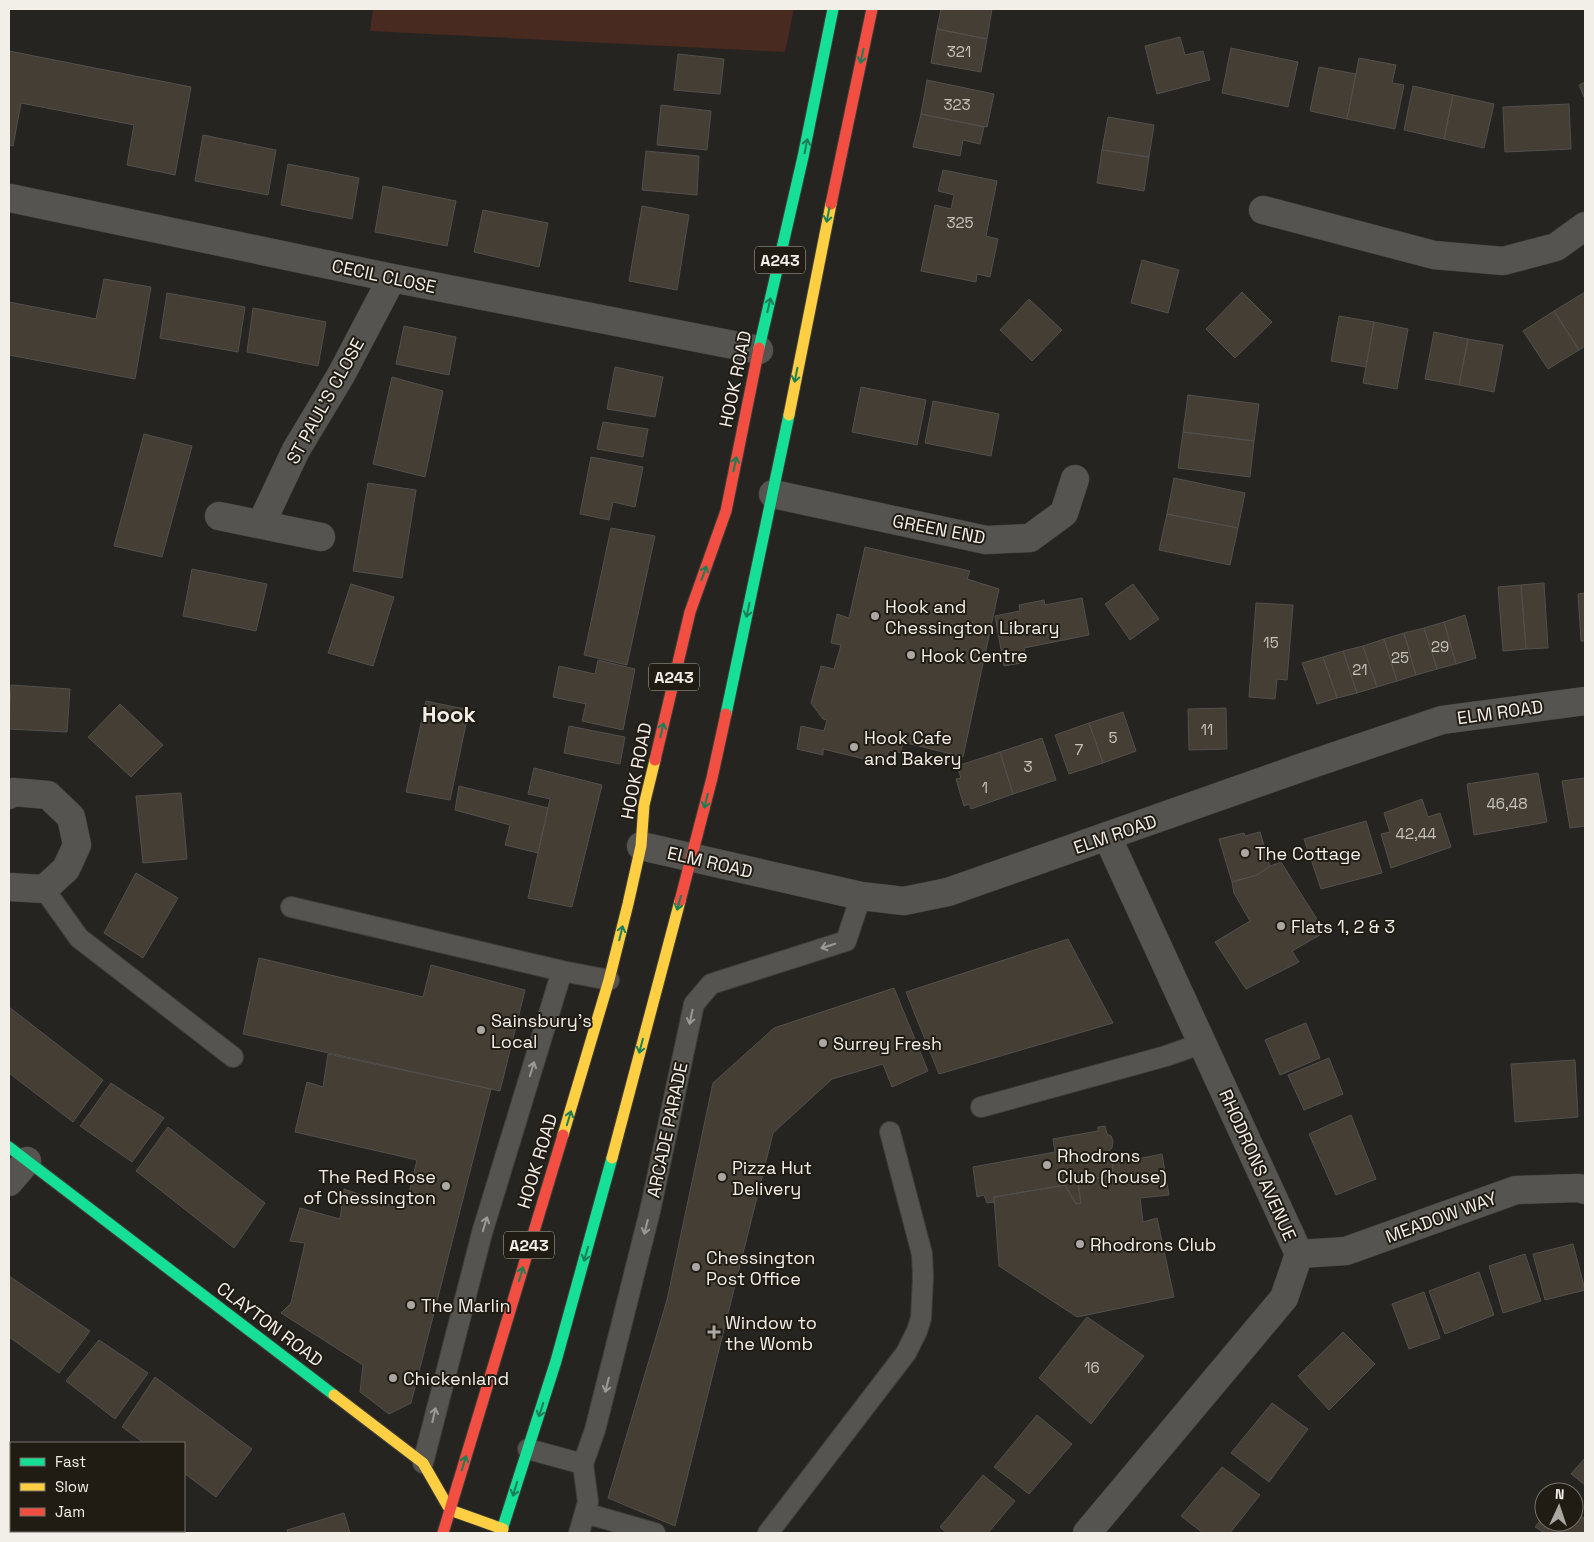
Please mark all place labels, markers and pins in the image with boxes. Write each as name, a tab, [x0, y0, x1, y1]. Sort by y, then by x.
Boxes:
place label: Hook and Chessington Library	[885, 595, 1059, 639]
marker: Hook and Chessington Library	[869, 610, 881, 622]
place label: Hook Centre	[921, 644, 1028, 667]
marker: Hook Centre	[905, 649, 917, 661]
place label: Hook Cafe and Bakery	[864, 726, 962, 770]
marker: Hook Cafe and Bakery	[848, 741, 860, 753]
place label: The Cottage	[1255, 842, 1361, 865]
marker: The Cottage	[1239, 847, 1251, 859]
place label: Flats 1, 2 & 3	[1291, 915, 1395, 938]
marker: Flats 1, 2 & 3	[1275, 920, 1287, 932]
place label: Sainsbury's Local	[491, 1009, 592, 1053]
marker: Sainsbury's Local	[475, 1024, 487, 1036]
place label: Surrey Fresh	[833, 1032, 942, 1055]
marker: Surrey Fresh	[817, 1037, 829, 1049]
place label: Rhodrons Club (house)	[1057, 1144, 1167, 1188]
place label: Pizza Hut Delivery	[732, 1156, 812, 1200]
marker: Rhodrons Club (house)	[1041, 1159, 1053, 1171]
place label: The Red Rose of Chessington	[303, 1165, 436, 1209]
marker: Pizza Hut Delivery	[716, 1171, 728, 1183]
marker: The Red Rose of Chessington	[440, 1180, 452, 1192]
place label: Rhodrons Club	[1090, 1233, 1216, 1256]
marker: Rhodrons Club	[1074, 1238, 1086, 1250]
place label: Chessington Post Office	[706, 1246, 815, 1290]
marker: Chessington Post Office	[690, 1261, 702, 1273]
place label: The Marlin	[421, 1294, 510, 1317]
marker: The Marlin	[405, 1299, 417, 1311]
place label: Window to the Womb	[725, 1311, 817, 1355]
marker: Window to the Womb	[707, 1325, 721, 1339]
place label: Chickenland	[403, 1367, 509, 1390]
marker: Chickenland	[387, 1372, 399, 1384]

